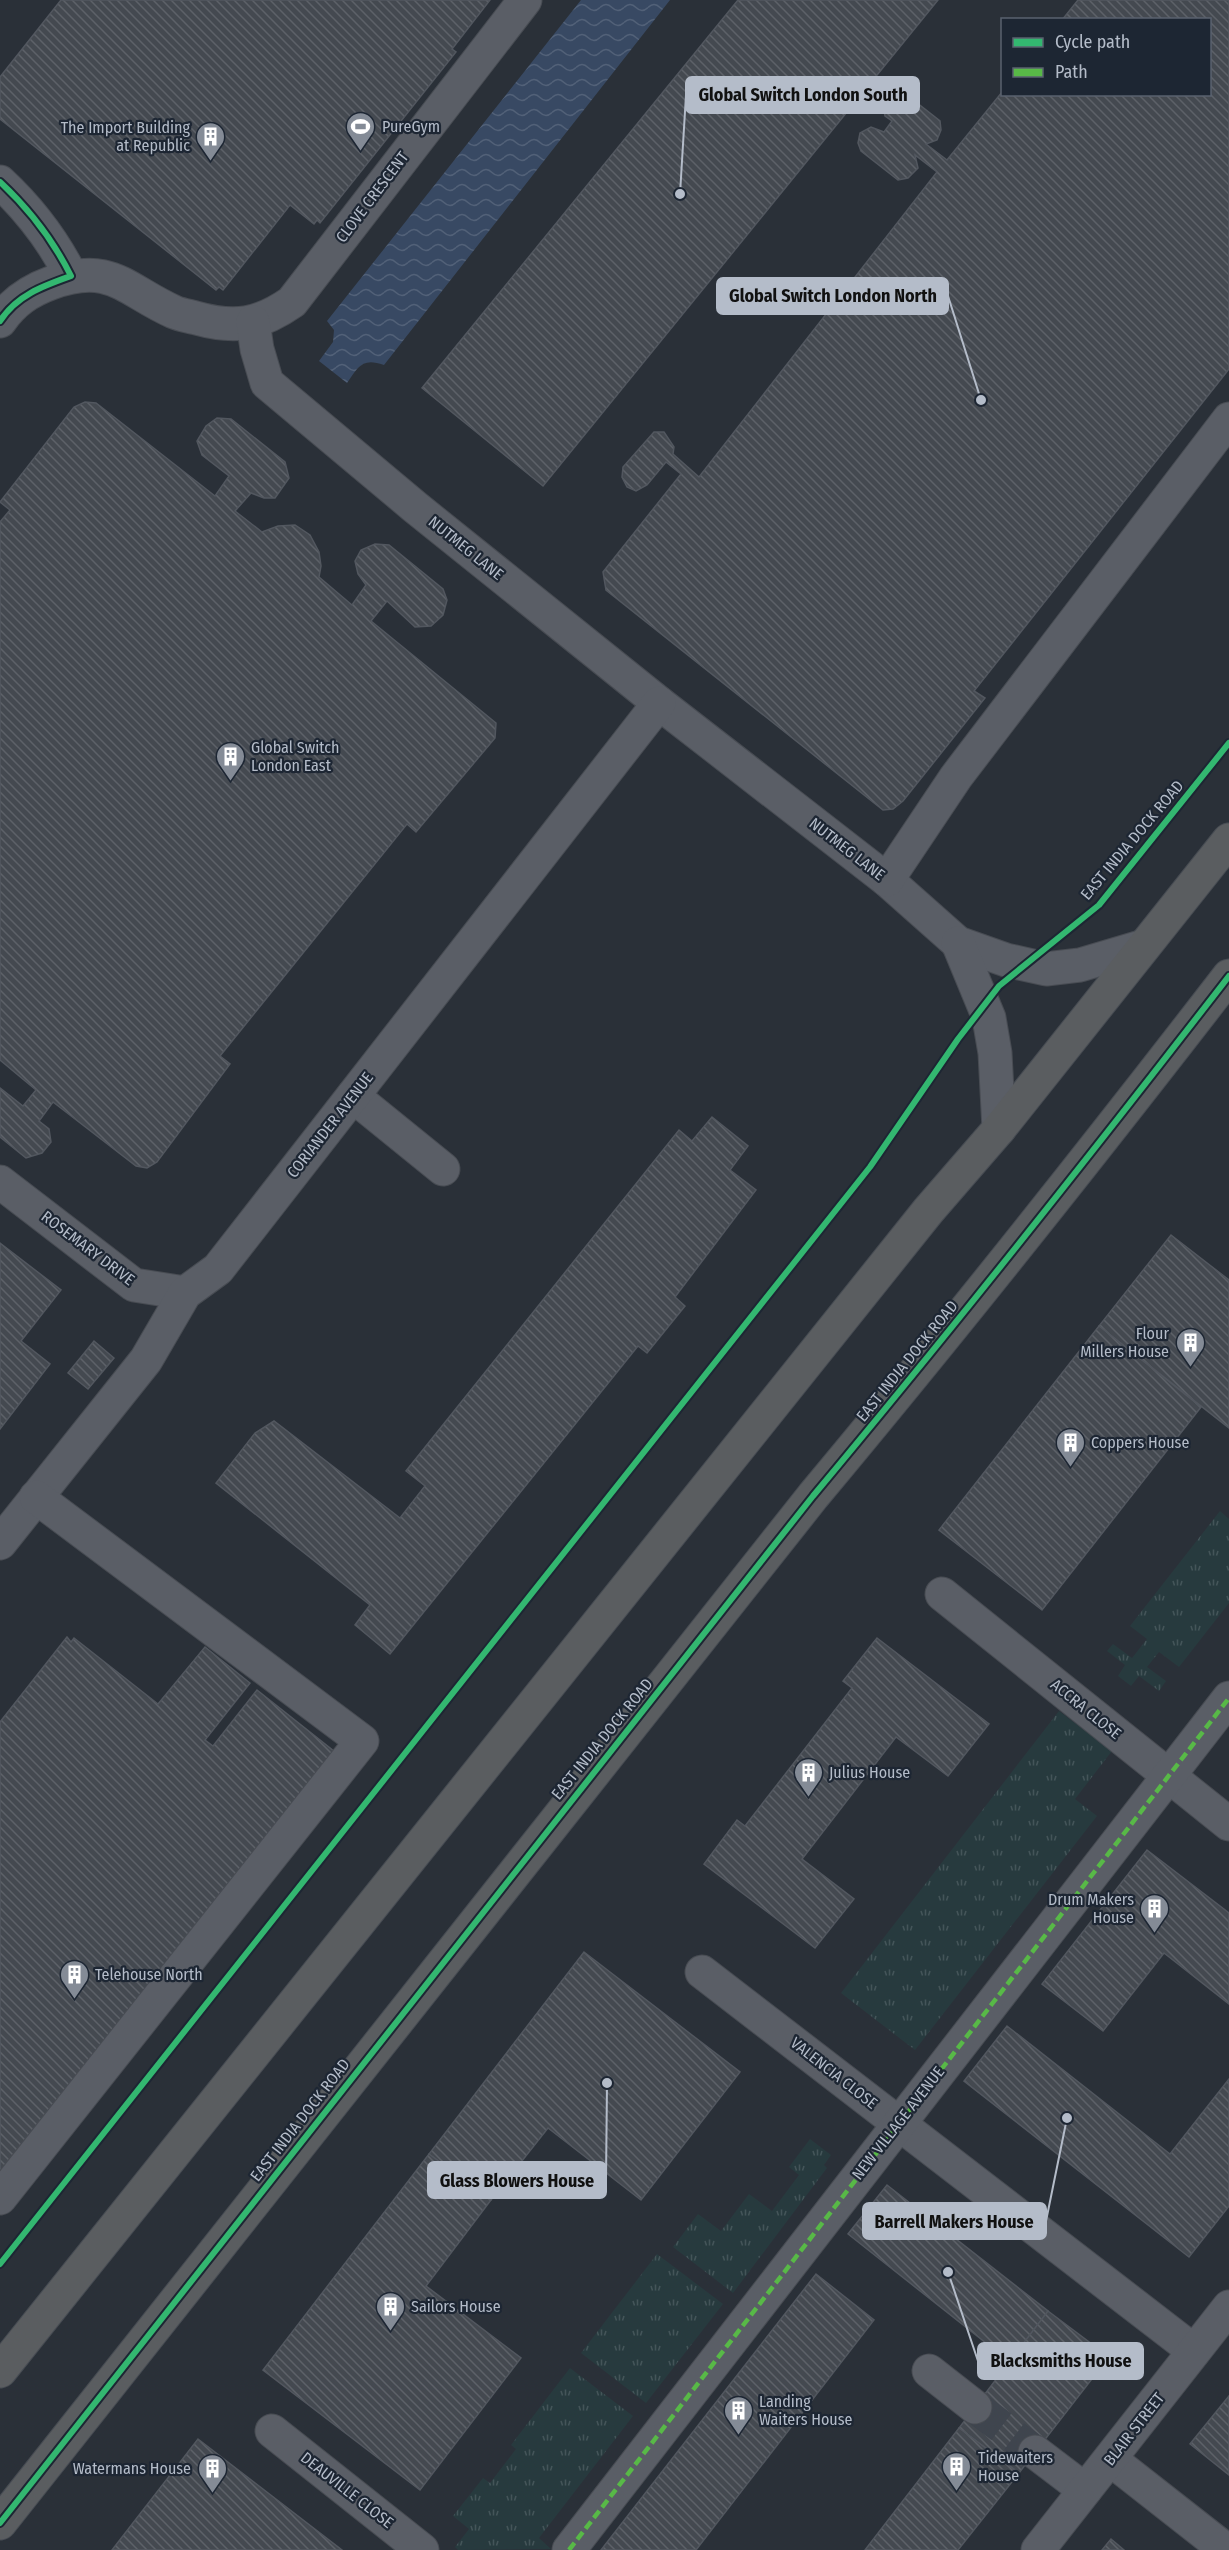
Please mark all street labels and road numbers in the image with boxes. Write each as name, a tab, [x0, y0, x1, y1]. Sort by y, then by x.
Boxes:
street label: CLOVE CRESCENT	[332, 147, 413, 246]
street label: NUTMEG LANE	[425, 512, 507, 584]
street label: EAST INDIA DOCK ROAD	[1076, 776, 1188, 904]
street label: NUTMEG LANE	[805, 814, 889, 884]
street label: CORIANDER AVENUE	[283, 1068, 377, 1182]
street label: ROSEMARY DRIVE	[38, 1207, 138, 1289]
street label: EAST INDIA DOCK ROAD	[852, 1297, 962, 1425]
street label: EAST INDIA DOCK ROAD	[547, 1675, 657, 1803]
street label: ACCRA CLOSE	[1047, 1675, 1125, 1743]
street label: VALENCIA CLOSE	[787, 2033, 881, 2113]
street label: EAST INDIA DOCK ROAD	[246, 2055, 354, 2185]
street label: NEW VILLAGE AVENUE	[848, 2063, 948, 2183]
street label: BLAIR STREET	[1100, 2388, 1169, 2469]
street label: DEAUVILLE CLOSE	[297, 2448, 397, 2532]

